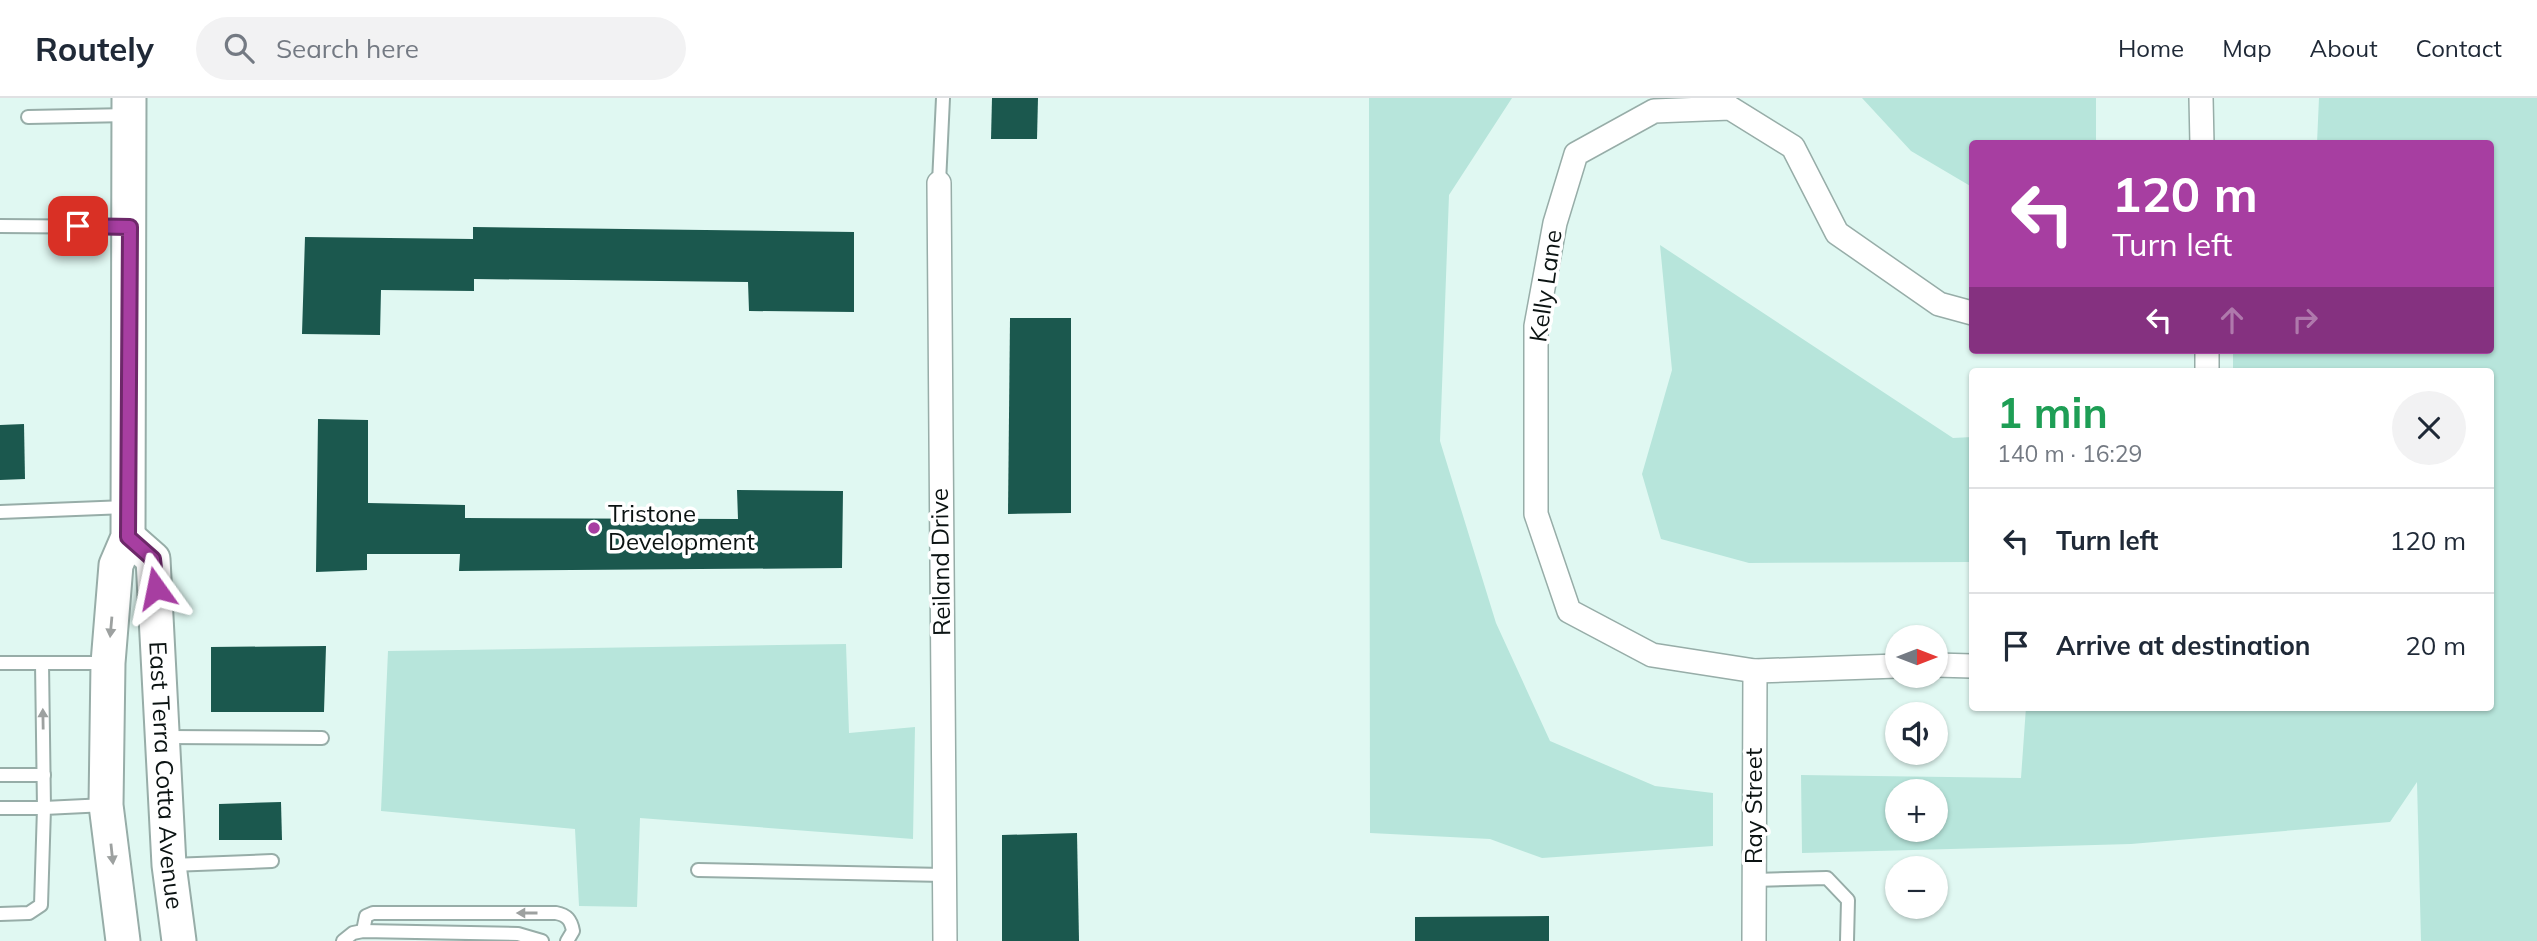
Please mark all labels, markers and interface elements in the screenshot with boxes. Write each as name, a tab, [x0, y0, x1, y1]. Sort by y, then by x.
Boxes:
search box	[196, 17, 686, 80]
text: Routely	[35, 28, 154, 69]
icon: search	[220, 29, 258, 67]
text: Search here	[276, 32, 419, 65]
text: Home	[2118, 33, 2184, 63]
text: Map	[2222, 33, 2272, 63]
text: About	[2310, 33, 2378, 63]
text: Contact	[2416, 33, 2502, 63]
text: 120 m	[2112, 163, 2258, 224]
icon: left	[1997, 168, 2088, 259]
pin	[48, 196, 108, 256]
icon: arrive	[59, 207, 97, 245]
text: Turn left	[2112, 224, 2232, 264]
street label: Kelly Lane	[1522, 228, 1568, 344]
icon: left	[2140, 301, 2178, 339]
icon: ahead	[2213, 301, 2251, 339]
icon: right	[2286, 301, 2324, 339]
text: 1 min	[1997, 386, 2108, 439]
button: close	[2392, 391, 2466, 465]
text: 140 m · 16:29	[1997, 439, 2142, 468]
street label: Reiland Drive	[924, 488, 956, 636]
place label: Tristone Development	[608, 498, 755, 556]
marker: Tristone Development	[586, 520, 602, 536]
icon: left	[1997, 522, 2035, 560]
text: Turn left	[2056, 524, 2158, 557]
text: 120 m	[2390, 524, 2466, 557]
position arrow	[119, 551, 193, 625]
one-way arrow	[105, 617, 116, 639]
north arrow	[1885, 625, 1948, 688]
map controls	[1885, 625, 1948, 919]
icon: arrive	[1997, 627, 2035, 665]
text: Arrive at destination	[2056, 629, 2311, 662]
text: 20 m	[2405, 629, 2466, 662]
street label: East Terra Cotta Avenue	[143, 640, 191, 911]
button: sound	[1885, 702, 1948, 765]
one-way arrow	[37, 708, 49, 730]
street label: Ray Street	[1738, 748, 1768, 864]
button: +	[1885, 779, 1948, 842]
one-way arrow	[106, 844, 117, 866]
button: −	[1885, 856, 1948, 919]
one-way arrow	[516, 907, 538, 919]

